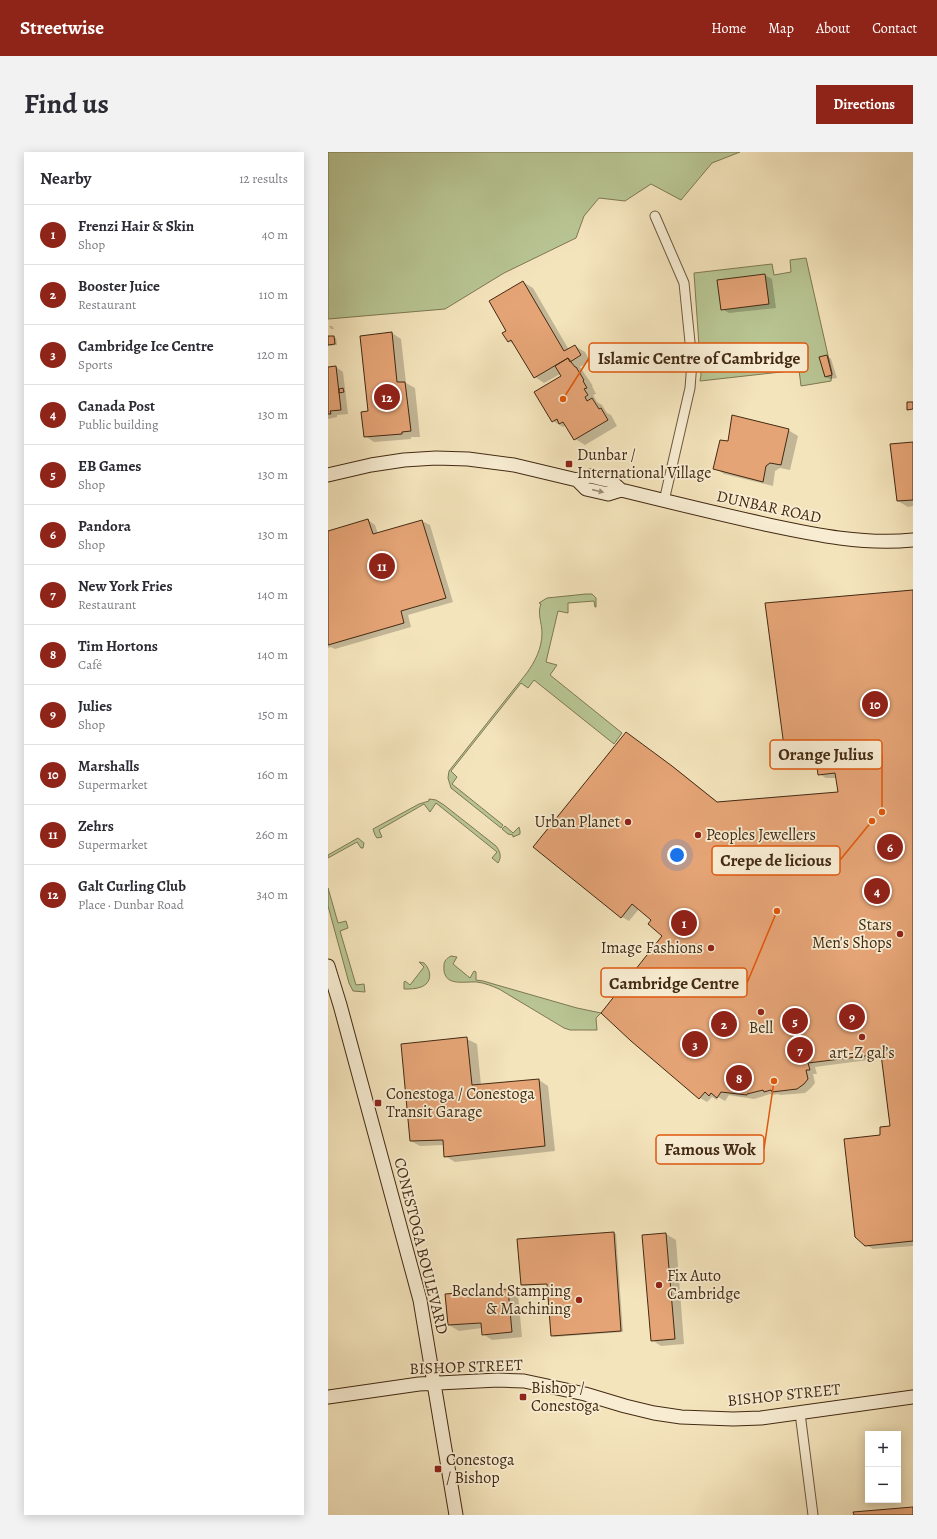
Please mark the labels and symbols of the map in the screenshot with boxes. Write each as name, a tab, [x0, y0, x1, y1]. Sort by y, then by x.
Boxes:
callout: Islamic Centre of Cambridge	[589, 343, 808, 372]
text: Islamic Centre of Cambridge	[598, 347, 801, 370]
pin: 12	[374, 382, 400, 412]
place label: Dunbar / International Village	[577, 444, 711, 484]
marker: Dunbar / International Village	[564, 459, 574, 469]
street label: DUNBAR ROAD	[715, 485, 823, 529]
one-way arrow	[591, 489, 604, 495]
pin: 11	[369, 551, 395, 581]
pin: 10	[862, 689, 888, 719]
callout: Orange Julius	[770, 740, 882, 769]
text: Orange Julius	[778, 743, 874, 766]
place label: Urban Planet	[534, 811, 620, 833]
marker: Urban Planet	[623, 817, 633, 827]
place label: Peoples Jewellers	[706, 824, 816, 846]
marker: Peoples Jewellers	[693, 830, 703, 840]
pin: 6	[877, 832, 903, 862]
your location	[667, 845, 687, 865]
callout: Crepe de licious	[712, 846, 840, 875]
text: Crepe de licious	[720, 849, 832, 872]
pin: 4	[864, 876, 890, 906]
pin: 1	[671, 908, 697, 938]
place label: Stars Men's Shops	[812, 914, 892, 954]
marker: Stars Men's Shops	[895, 929, 905, 939]
place label: Image Fashions	[601, 937, 703, 959]
marker: Image Fashions	[706, 943, 716, 953]
callout: Cambridge Centre	[601, 968, 747, 997]
text: Cambridge Centre	[609, 972, 739, 995]
pin: 9	[839, 1002, 865, 1032]
pin: 5	[782, 1006, 808, 1036]
marker: Bell	[756, 1007, 766, 1017]
pin: 2	[711, 1009, 737, 1039]
place label: Bell	[749, 1017, 773, 1039]
pin: 3	[682, 1029, 708, 1059]
marker: art-Z gal’s	[857, 1032, 867, 1042]
pin: 7	[787, 1035, 813, 1065]
place label: art-Z gal’s	[829, 1042, 895, 1064]
pin: 8	[726, 1063, 752, 1093]
place label: Conestoga / Conestoga Transit Garage	[386, 1083, 535, 1123]
marker: Conestoga / Conestoga Transit Garage	[373, 1098, 383, 1108]
callout: Famous Wok	[656, 1135, 764, 1164]
text: Famous Wok	[664, 1138, 756, 1161]
street label: CONESTOGA BOULEVARD	[388, 1155, 454, 1337]
place label: Fix Auto Cambridge	[667, 1265, 740, 1305]
place label: Becland Stamping & Machining	[451, 1280, 571, 1320]
marker: Fix Auto Cambridge	[654, 1280, 664, 1290]
marker: Becland Stamping & Machining	[574, 1295, 584, 1305]
street label: BISHOP STREET	[409, 1354, 523, 1380]
place label: Bishop / Conestoga	[531, 1377, 600, 1417]
street label: BISHOP STREET	[726, 1378, 842, 1412]
marker: Bishop / Conestoga	[518, 1392, 528, 1402]
place label: Conestoga / Bishop	[446, 1449, 515, 1489]
marker: Conestoga / Bishop	[433, 1464, 443, 1474]

